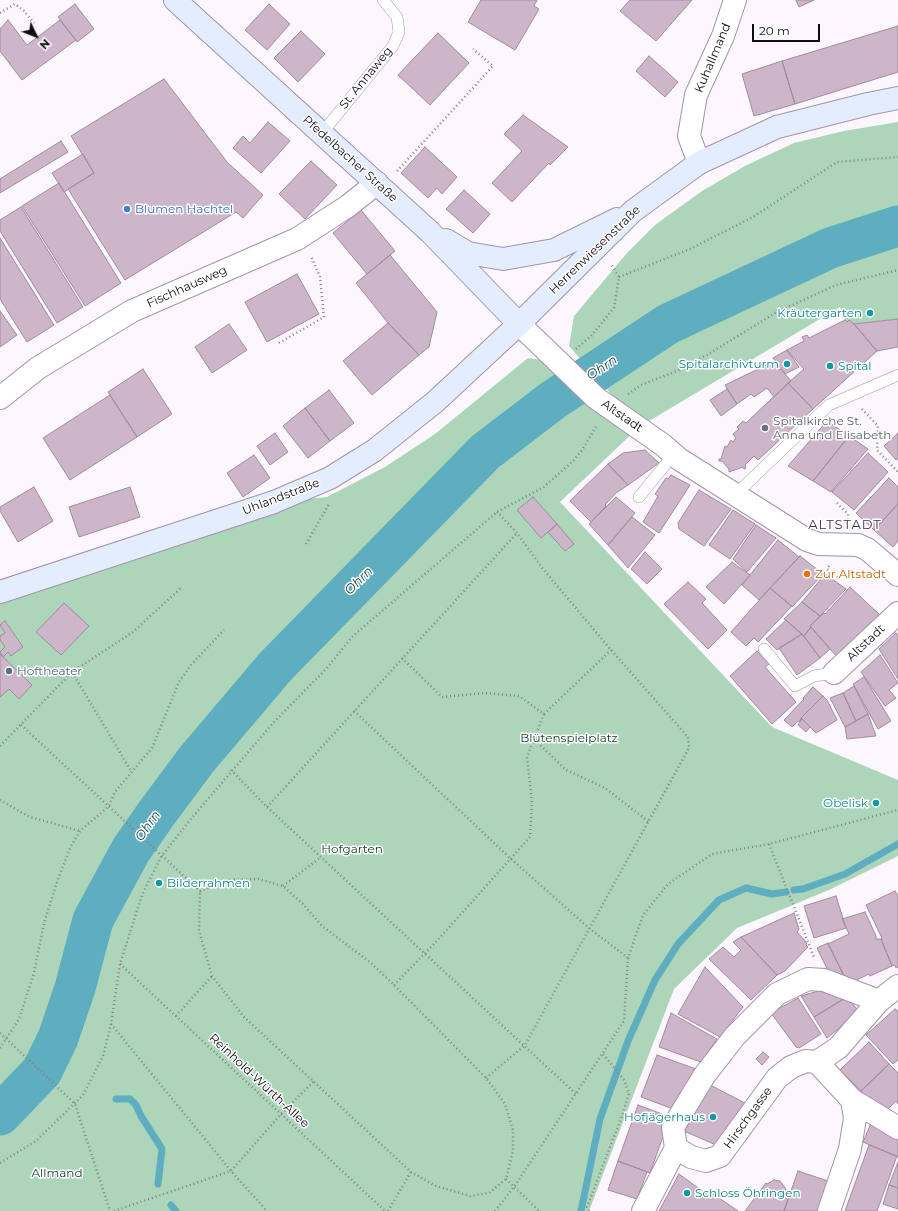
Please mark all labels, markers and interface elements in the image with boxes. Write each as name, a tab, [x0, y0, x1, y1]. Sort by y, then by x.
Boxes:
north arrow	[16, 16, 56, 56]
scale bar	[754, 16, 822, 42]
street label: Kuhallmand	[692, 21, 734, 95]
text: 20 m	[759, 23, 790, 38]
text: N	[37, 36, 53, 52]
street label: St. Annaweg	[337, 44, 395, 112]
street label: Pfedelbacher Straße	[300, 113, 400, 205]
place label: Blumen Hachtel	[135, 202, 233, 216]
street label: Herrenwiesenstraße	[546, 203, 644, 297]
marker: Blumen Hachtel	[122, 204, 132, 214]
street label: Fischhausweg	[145, 263, 229, 311]
place label: Kräutergarten	[777, 306, 862, 320]
marker: Kräutergarten	[865, 308, 875, 318]
water label: Ohrn	[584, 352, 620, 384]
place label: Spitalarchivturm	[679, 357, 779, 371]
marker: Spitalarchivturm	[782, 359, 792, 369]
place label: Spital	[838, 359, 872, 373]
marker: Spital	[825, 361, 835, 371]
street label: Altstadt	[599, 397, 645, 435]
place label: Spitalkirche St. Anna und Elisabeth	[773, 414, 891, 442]
marker: Spitalkirche St. Anna und Elisabeth	[760, 423, 770, 433]
street label: Uhlandstraße	[240, 476, 322, 518]
district label: ALTSTADT	[808, 517, 882, 533]
water label: Ohrn	[342, 564, 376, 598]
place label: Zur Altstadt	[815, 567, 886, 581]
marker: Zur Altstadt	[802, 569, 812, 579]
street label: Altstadt	[844, 622, 888, 664]
place label: Hoftheater	[17, 664, 82, 678]
marker: Hoftheater	[4, 666, 14, 676]
park label: Blütenspielplatz	[520, 731, 618, 745]
place label: Obelisk	[823, 796, 868, 810]
marker: Obelisk	[871, 798, 881, 808]
water label: Ohrn	[132, 808, 164, 844]
park label: Hofgarten	[321, 842, 383, 856]
place label: Bilderrahmen	[167, 876, 250, 890]
marker: Bilderrahmen	[154, 878, 164, 888]
street label: Reinhold-Würth-Allee	[206, 1031, 312, 1131]
street label: Hirschgasse	[721, 1084, 775, 1152]
place label: Hofjägerhaus	[624, 1110, 705, 1124]
marker: Hofjägerhaus	[708, 1112, 718, 1122]
park label: Allmand	[31, 1166, 83, 1180]
place label: Schloss Öhringen	[695, 1186, 801, 1200]
marker: Schloss Öhringen	[682, 1188, 692, 1198]

